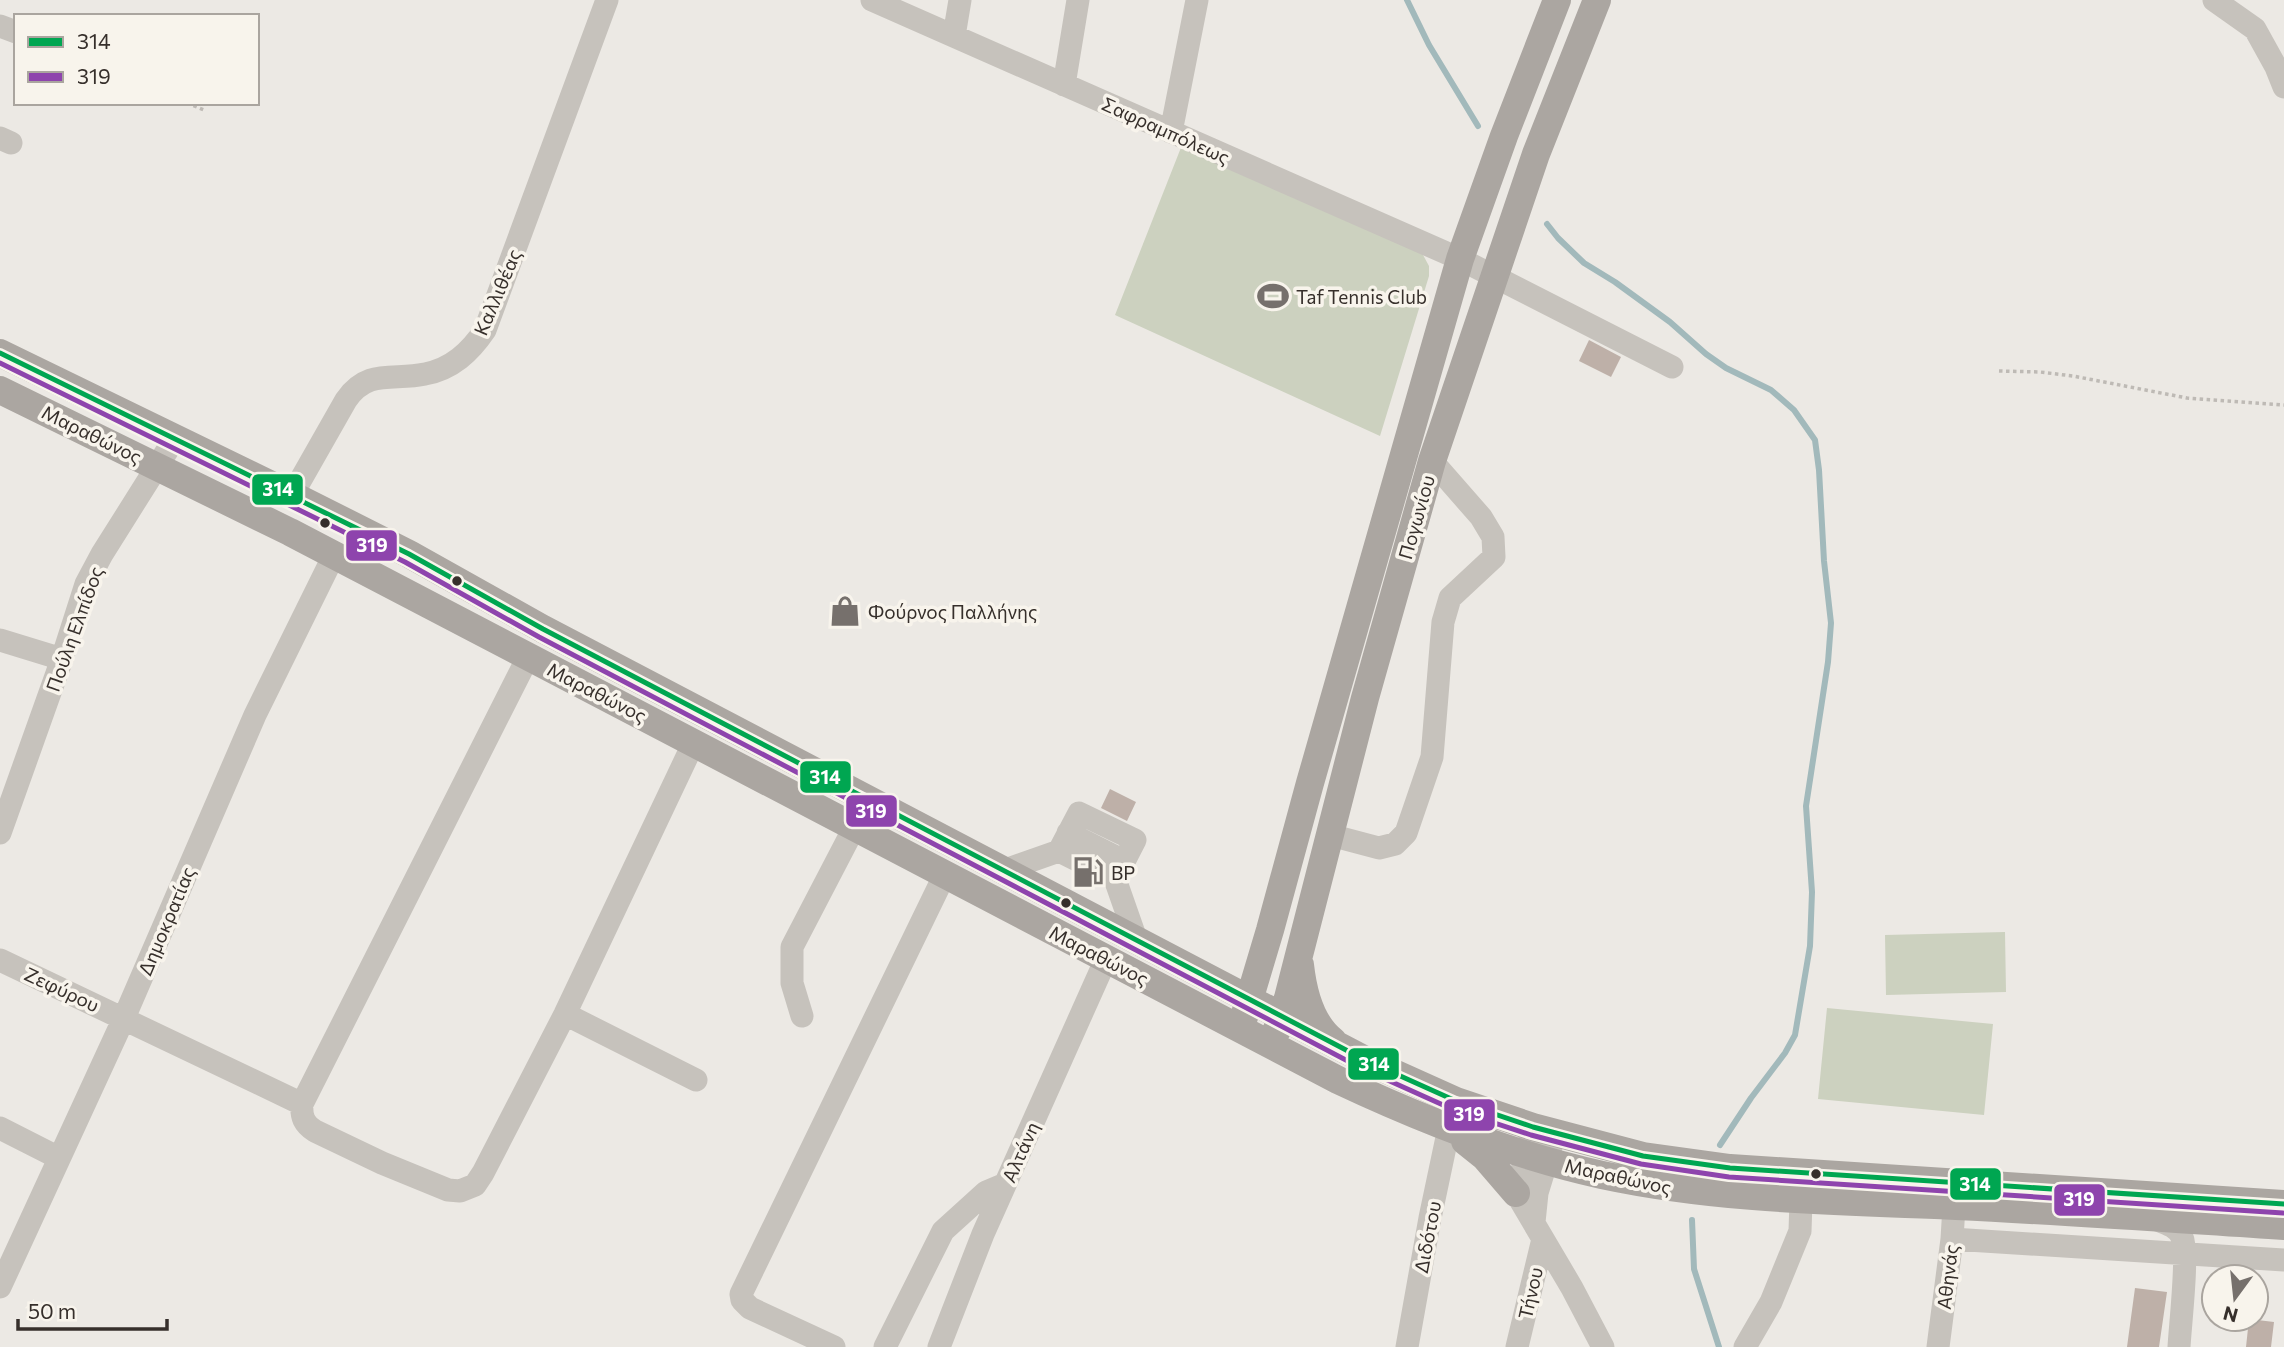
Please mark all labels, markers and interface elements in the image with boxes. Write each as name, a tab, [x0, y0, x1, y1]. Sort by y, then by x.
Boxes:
legend	[14, 14, 259, 105]
text: 314	[77, 28, 111, 53]
text: 319	[77, 63, 111, 88]
street label: Σαφραμπόλεως	[1099, 92, 1233, 168]
street label: Καλλιθέας	[469, 246, 525, 338]
sports icon: Taf Tennis Club	[1256, 279, 1290, 313]
place label: Taf Tennis Club	[1296, 285, 1427, 308]
street label: Μαραθώνος	[38, 400, 146, 468]
street label: Πογωνίου	[1393, 472, 1439, 562]
line badge: 314	[251, 473, 304, 506]
text: 314	[262, 477, 294, 500]
unlabelled marker	[318, 516, 332, 530]
line badge: 319	[345, 529, 398, 562]
text: 319	[356, 533, 388, 556]
street label: Πούλη Ελπίδος	[41, 563, 107, 695]
unlabelled marker	[450, 574, 464, 588]
shop icon: Φούρνος Παλλήνης	[828, 594, 862, 628]
place label: Φούρνος Παλλήνης	[868, 600, 1037, 623]
street label: Μαραθώνος	[544, 657, 650, 727]
line badge: 314	[799, 760, 852, 794]
text: 314	[809, 765, 841, 788]
line badge: 319	[845, 794, 898, 828]
text: 319	[855, 799, 887, 822]
fuel station icon: BP	[1071, 855, 1105, 889]
place label: BP	[1111, 861, 1135, 884]
street label: Δημοκρατίας	[133, 863, 199, 979]
unlabelled marker	[1059, 896, 1073, 910]
street label: Μαραθώνος	[1046, 920, 1152, 990]
street label: Ζεφύρου	[21, 962, 103, 1016]
line badge: 314	[1347, 1047, 1400, 1081]
text: 314	[1358, 1052, 1390, 1075]
line badge: 319	[1443, 1098, 1496, 1132]
text: 319	[1453, 1102, 1485, 1125]
street label: Αλτάνη	[997, 1118, 1043, 1186]
street label: Μαραθώνος	[1563, 1154, 1673, 1198]
unlabelled marker	[1809, 1167, 1823, 1181]
line badge: 314	[1949, 1167, 2002, 1201]
text: 314	[1959, 1172, 1991, 1195]
line badge: 319	[2053, 1183, 2106, 1217]
text: 319	[2063, 1187, 2095, 1210]
street label: Διδότου	[1409, 1199, 1445, 1275]
street label: Αθηνάς	[1932, 1243, 1962, 1311]
north arrow	[2200, 1263, 2270, 1333]
street label: Τήνου	[1513, 1265, 1547, 1321]
scale bar	[18, 1288, 166, 1332]
text: 50 m	[28, 1298, 76, 1323]
text: N	[2221, 1302, 2240, 1328]

